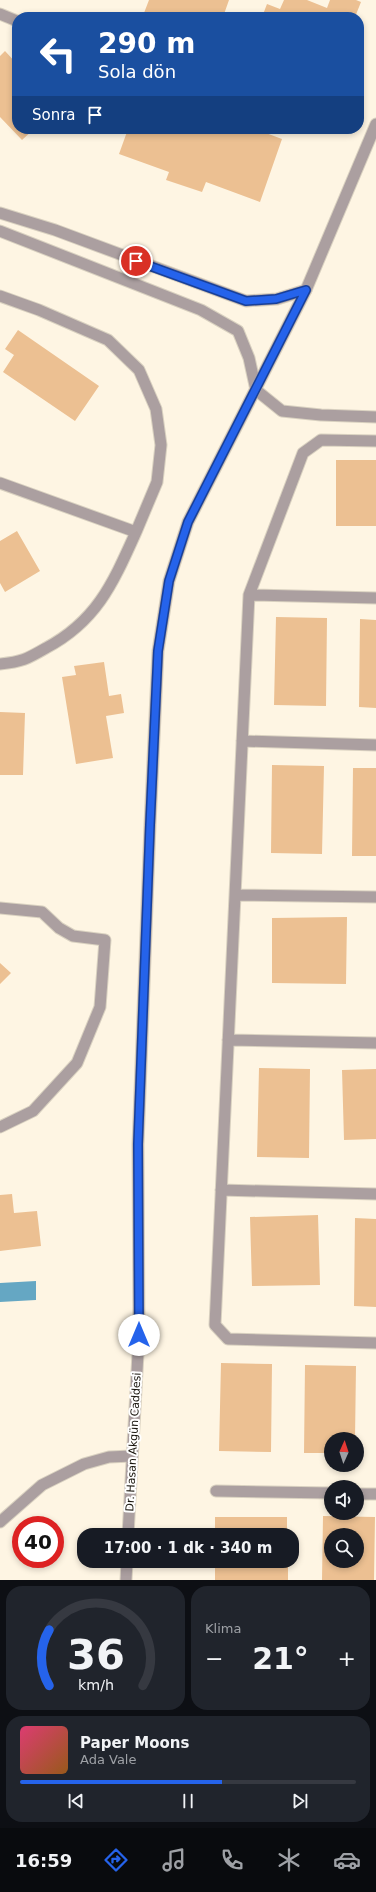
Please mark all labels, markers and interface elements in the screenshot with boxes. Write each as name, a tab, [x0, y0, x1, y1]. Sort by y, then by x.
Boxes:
text: 290 m	[98, 27, 195, 60]
icon: left	[32, 28, 84, 80]
text: Sola dön	[98, 61, 176, 82]
icon: arrive	[84, 104, 106, 126]
text: Sonra	[32, 106, 76, 124]
pin	[119, 244, 153, 278]
icon: arrive	[125, 250, 147, 272]
position arrow	[118, 1314, 160, 1356]
street label: Dr. Hasan Akgün Caddesi	[123, 1372, 144, 1512]
north arrow	[324, 1432, 364, 1472]
map controls	[324, 1432, 364, 1568]
button: sound	[324, 1480, 364, 1520]
speed limit sign: 40	[12, 1516, 64, 1568]
button: search	[324, 1528, 364, 1568]
text: 17:00 · 1 dk · 340 m	[104, 1539, 272, 1557]
text: Klima	[205, 1621, 241, 1636]
text: 36	[67, 1630, 124, 1679]
text: 21°	[252, 1641, 309, 1676]
text: −	[205, 1646, 223, 1671]
text: +	[338, 1646, 356, 1671]
text: km/h	[77, 1677, 114, 1693]
text: Paper Moons	[80, 1734, 189, 1752]
text: Ada Vale	[80, 1752, 136, 1767]
icon: previous	[65, 1790, 87, 1812]
icon: pause	[177, 1790, 199, 1812]
icon: next	[289, 1790, 311, 1812]
icon: directions	[102, 1846, 130, 1874]
icon: music	[160, 1846, 188, 1874]
icon: phone	[218, 1846, 246, 1874]
icon: climate	[275, 1846, 303, 1874]
icon: car	[333, 1846, 361, 1874]
text: 16:59	[15, 1850, 72, 1871]

